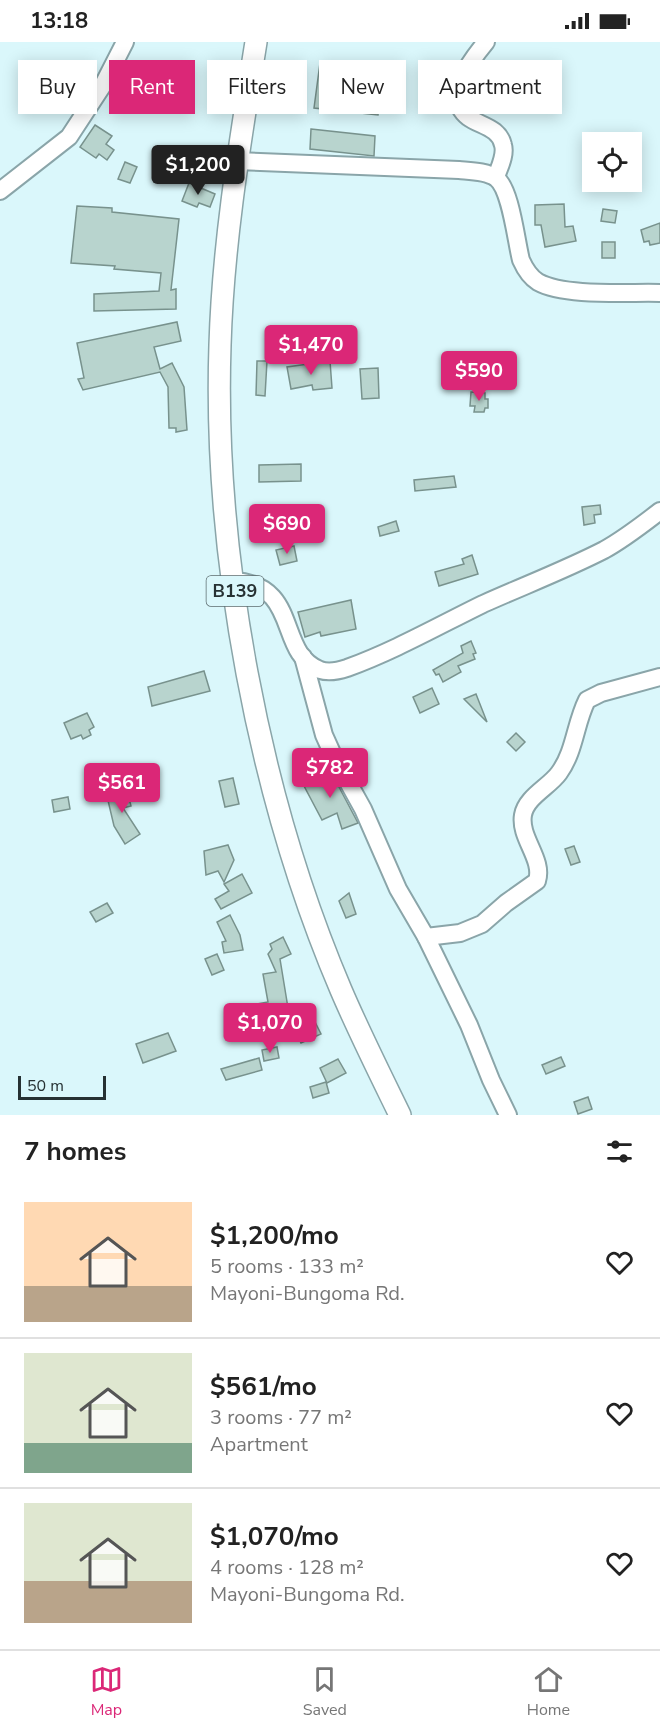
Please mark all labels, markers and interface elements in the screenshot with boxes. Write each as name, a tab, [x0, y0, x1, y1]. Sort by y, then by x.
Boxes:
text: 13:18	[30, 6, 88, 36]
chip: Buy	[18, 60, 97, 114]
chip: Rent	[109, 60, 195, 114]
chip: Filters	[207, 60, 307, 114]
chip: New	[319, 60, 406, 114]
chip: Apartment	[418, 60, 562, 114]
map controls	[582, 132, 642, 192]
button: locate	[582, 132, 642, 192]
pin: $1,200	[149, 145, 247, 196]
text: $1,200	[166, 151, 230, 178]
pin: $1,470	[262, 325, 360, 376]
text: $1,470	[279, 331, 343, 358]
pin: $590	[443, 351, 515, 402]
text: $590	[455, 357, 503, 384]
pin: $690	[251, 504, 323, 555]
text: $690	[263, 510, 311, 537]
road number: B139	[206, 576, 264, 606]
pin: $782	[294, 748, 366, 799]
text: $782	[306, 754, 354, 781]
pin: $561	[86, 763, 158, 814]
text: $561	[98, 769, 146, 796]
pin: $1,070	[221, 1003, 319, 1054]
text: $1,070	[238, 1009, 302, 1036]
scale bar	[18, 1073, 106, 1100]
text: 50 m	[27, 1075, 64, 1097]
text: 7 homes	[24, 1134, 126, 1169]
icon: filters	[603, 1135, 636, 1168]
text: $1,200/mo	[210, 1218, 339, 1253]
icon: home	[72, 1226, 144, 1298]
icon: heart	[603, 1246, 636, 1279]
text: 5 rooms · 133 m²	[210, 1253, 364, 1280]
text: Mayoni-Bungoma Rd.	[210, 1280, 405, 1307]
text: $561/mo	[210, 1369, 317, 1404]
icon: home	[72, 1377, 144, 1449]
icon: heart	[603, 1397, 636, 1430]
text: 3 rooms · 77 m²	[210, 1404, 352, 1431]
text: Apartment	[210, 1431, 308, 1458]
text: $1,070/mo	[210, 1519, 339, 1554]
icon: home	[72, 1527, 144, 1599]
icon: heart	[603, 1547, 636, 1580]
text: 4 rooms · 128 m²	[210, 1554, 364, 1581]
text: Mayoni-Bungoma Rd.	[210, 1581, 405, 1608]
tab: Map	[90, 1663, 123, 1721]
tab: Saved	[303, 1663, 347, 1721]
tab: Home	[527, 1663, 570, 1721]

